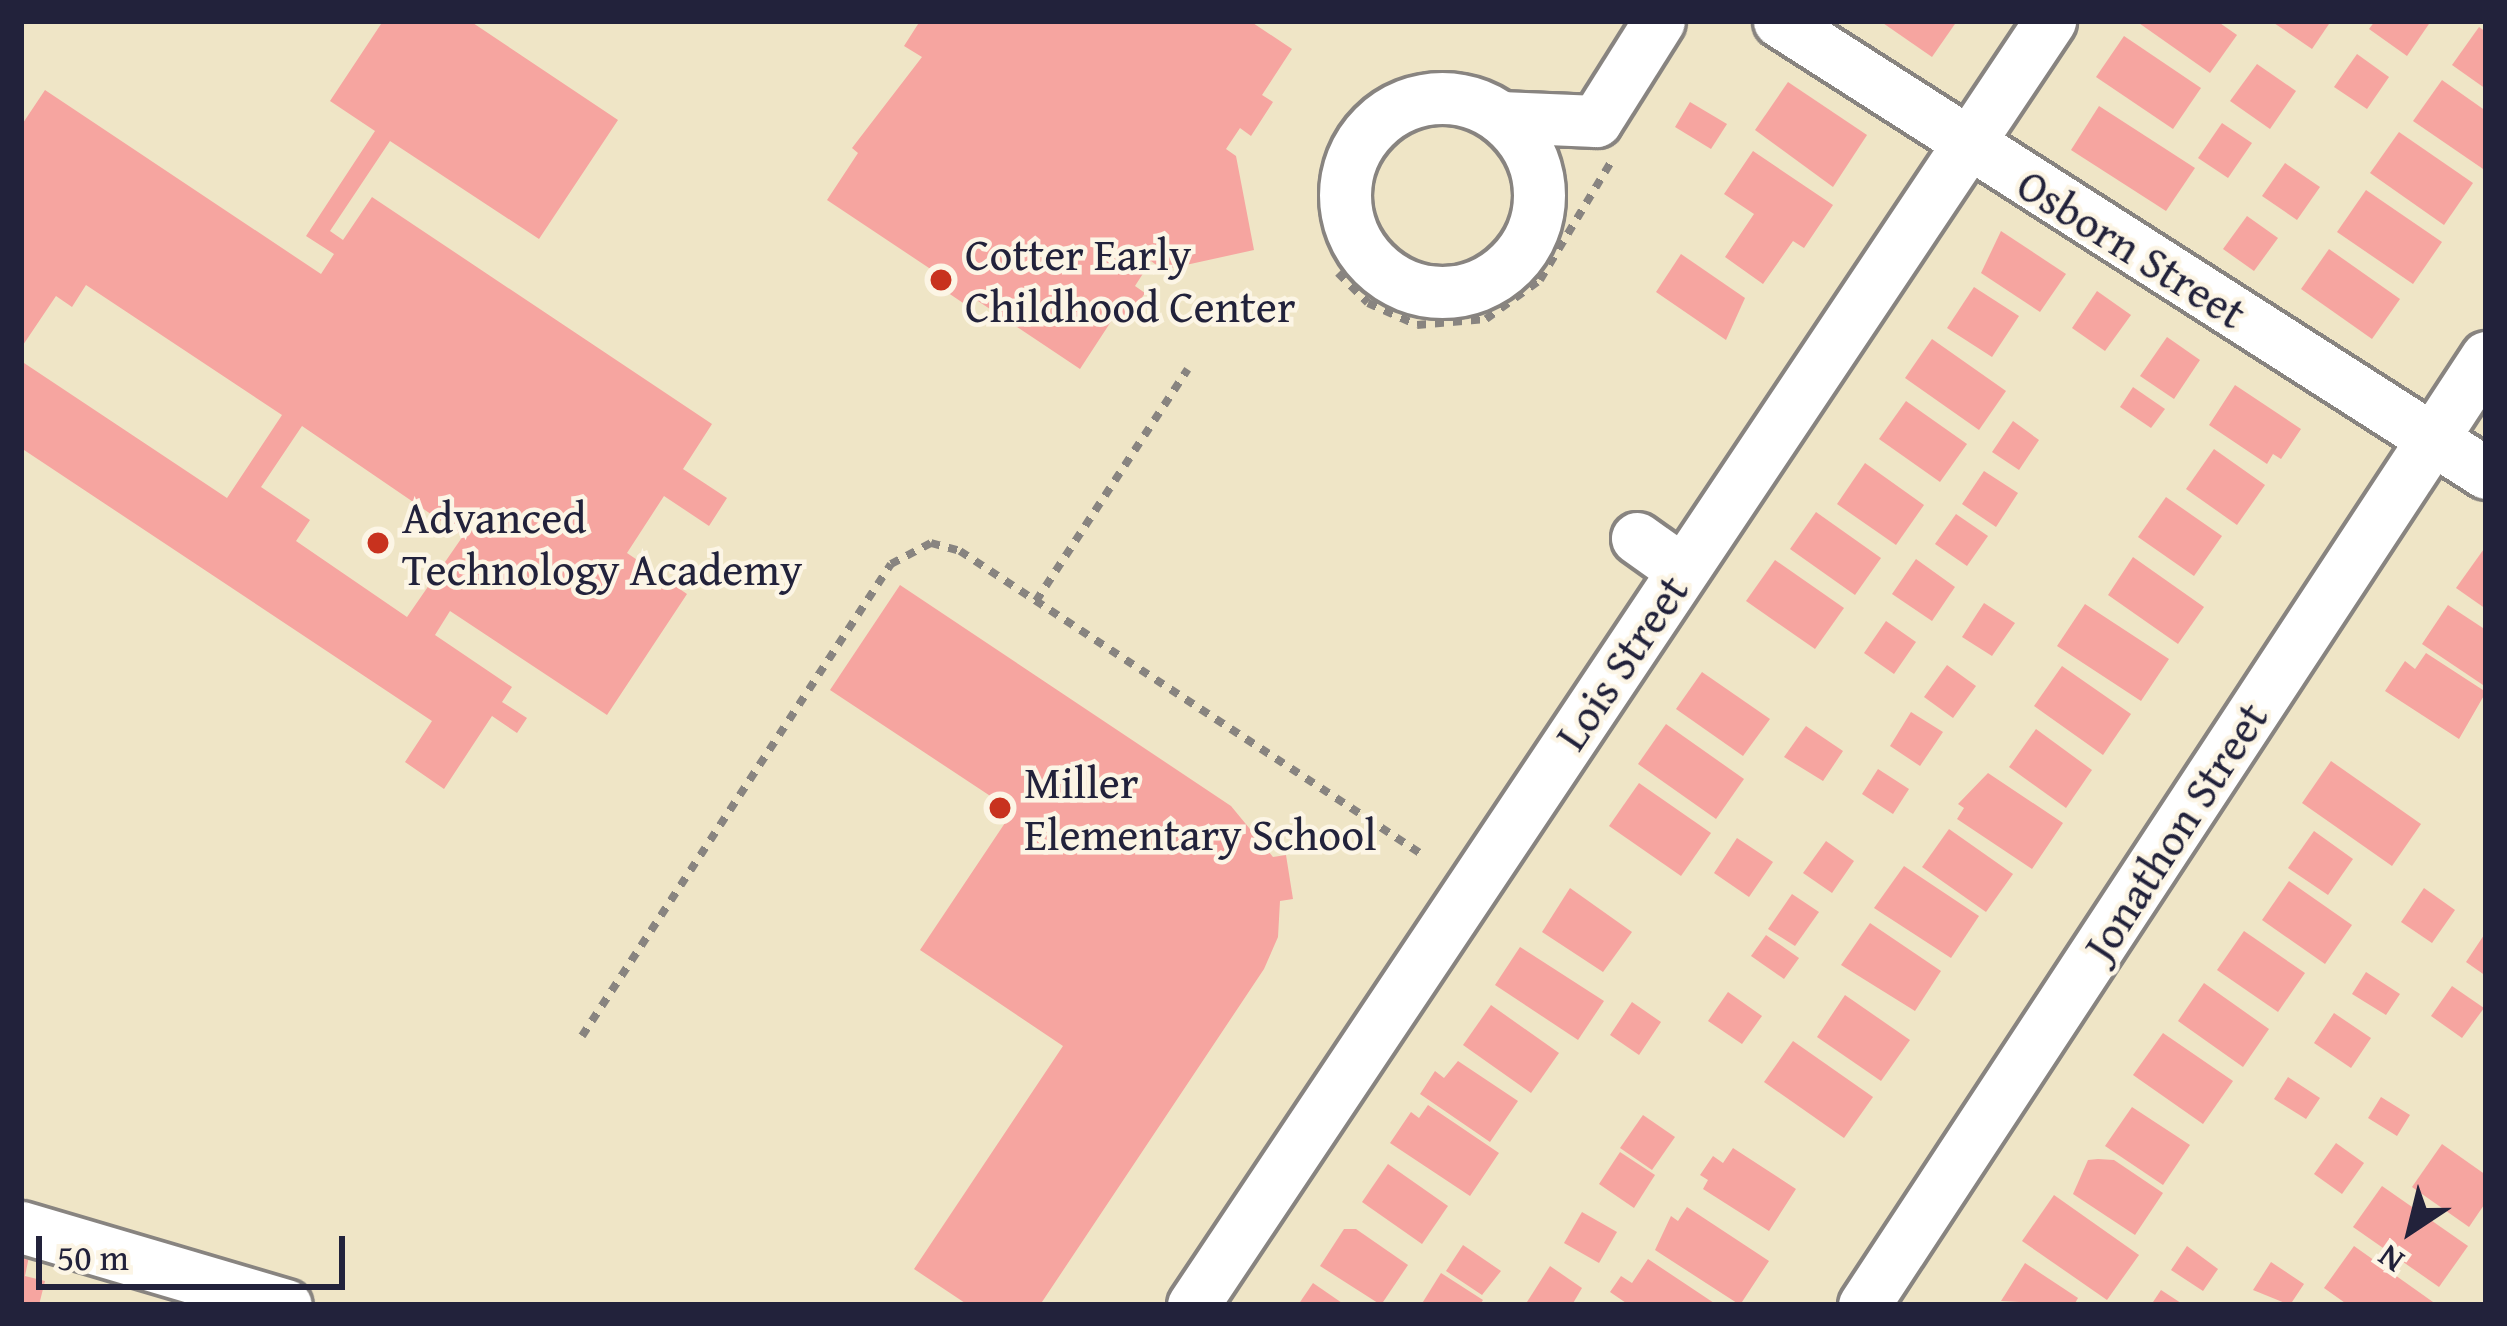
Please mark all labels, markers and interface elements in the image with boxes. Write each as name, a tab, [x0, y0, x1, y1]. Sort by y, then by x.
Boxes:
street label: Osborn Street	[2008, 156, 2256, 340]
place label: Cotter Early Childhood Center	[965, 227, 1296, 333]
marker: Cotter Early Childhood Center	[928, 267, 954, 293]
place label: Advanced Technology Academy	[402, 490, 802, 596]
marker: Advanced Technology Academy	[365, 530, 391, 556]
street label: Lois Street	[1543, 564, 1699, 760]
street label: Jonathon Street	[2072, 692, 2278, 970]
place label: Miller Elementary School	[1024, 755, 1377, 861]
marker: Miller Elementary School	[987, 795, 1013, 821]
north arrow	[2351, 1170, 2471, 1290]
scale bar	[42, 1212, 351, 1286]
text: 50 m	[57, 1230, 129, 1283]
text: N	[2368, 1234, 2413, 1285]

